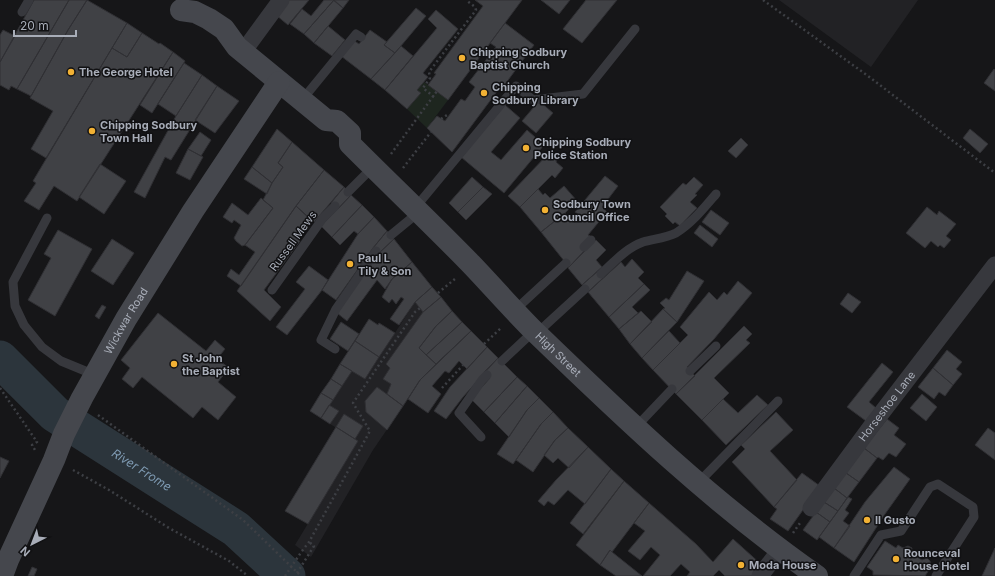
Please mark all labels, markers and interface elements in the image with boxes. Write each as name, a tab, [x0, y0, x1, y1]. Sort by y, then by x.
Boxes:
scale bar	[14, 12, 76, 38]
text: 20 m	[20, 18, 49, 33]
place label: Chipping Sodbury Baptist Church	[470, 45, 568, 72]
marker: Chipping Sodbury Baptist Church	[457, 53, 467, 63]
place label: The George Hotel	[79, 65, 173, 79]
marker: The George Hotel	[66, 67, 76, 77]
place label: Chipping Sodbury Library	[492, 80, 579, 107]
marker: Chipping Sodbury Library	[479, 88, 489, 98]
place label: Chipping Sodbury Town Hall	[100, 118, 198, 145]
marker: Chipping Sodbury Town Hall	[87, 126, 97, 136]
place label: Chipping Sodbury Police Station	[534, 135, 632, 162]
marker: Chipping Sodbury Police Station	[521, 143, 531, 153]
place label: Sodbury Town Council Office	[553, 197, 631, 224]
marker: Sodbury Town Council Office	[540, 205, 550, 215]
street label: Russell Mews	[266, 208, 320, 274]
place label: Paul L Tily & Son	[358, 251, 412, 278]
marker: Paul L Tily & Son	[345, 259, 355, 269]
street label: Wickwar Road	[101, 285, 151, 357]
street label: High Street	[532, 329, 584, 380]
place label: St John the Baptist	[182, 351, 240, 378]
marker: St John the Baptist	[169, 359, 179, 369]
street label: Horseshoe Lane	[856, 368, 918, 444]
water label: River Frome	[110, 445, 175, 494]
place label: Il Gusto	[875, 513, 916, 527]
marker: Il Gusto	[862, 515, 872, 525]
north arrow	[12, 524, 52, 564]
text: N	[18, 543, 33, 559]
place label: Rounceval House Hotel	[904, 546, 970, 573]
marker: Rounceval House Hotel	[891, 554, 901, 564]
place label: Moda House	[749, 558, 817, 572]
marker: Moda House	[736, 560, 746, 570]

